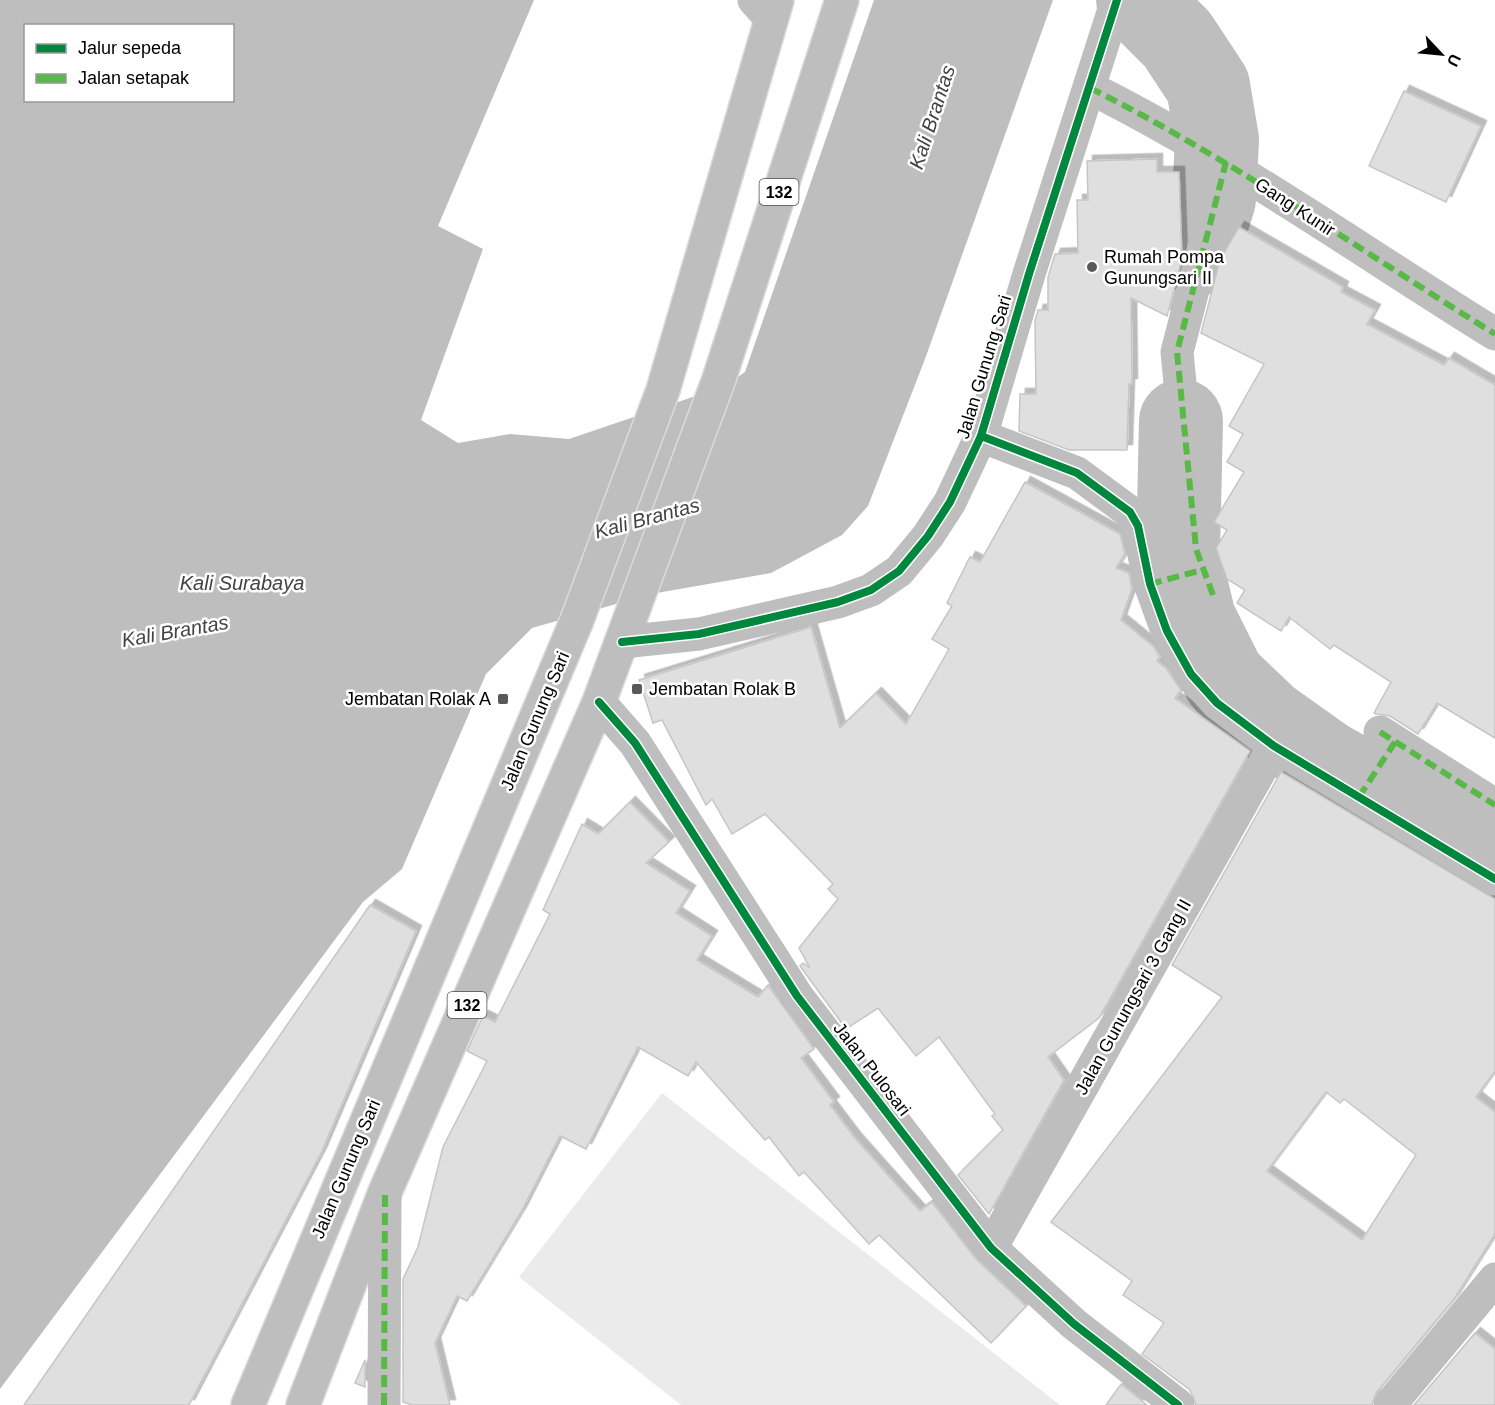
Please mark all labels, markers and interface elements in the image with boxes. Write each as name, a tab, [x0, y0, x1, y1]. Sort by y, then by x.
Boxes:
legend	[24, 24, 234, 102]
north arrow	[1411, 24, 1471, 84]
text: Jalur sepeda	[78, 38, 182, 58]
text: U	[1444, 51, 1464, 69]
water label: Kali Brantas	[905, 62, 959, 172]
text: Jalan setapak	[78, 68, 190, 88]
street label: Gang Kunir	[1251, 174, 1339, 240]
road number: 132	[760, 179, 798, 205]
place label: Rumah Pompa Gunungsari II	[1104, 247, 1225, 288]
marker: Rumah Pompa Gunungsari II	[1085, 260, 1099, 274]
street label: Jalan Gunung Sari	[953, 293, 1015, 441]
water label: Kali Brantas	[592, 493, 702, 543]
water label: Kali Surabaya	[180, 572, 304, 594]
water label: Kali Brantas	[120, 611, 230, 651]
street label: Jalan Gunung Sari	[497, 648, 573, 794]
place label: Jembatan Rolak B	[649, 679, 796, 699]
marker: Jembatan Rolak B	[630, 682, 644, 696]
place label: Jembatan Rolak A	[345, 689, 491, 709]
marker: Jembatan Rolak A	[496, 692, 510, 706]
street label: Jalan Gunungsari 3 Gang II	[1071, 896, 1195, 1098]
road number: 132	[448, 992, 486, 1018]
street label: Jalan Pulosari	[829, 1018, 915, 1120]
street label: Jalan Gunung Sari	[308, 1096, 384, 1242]

